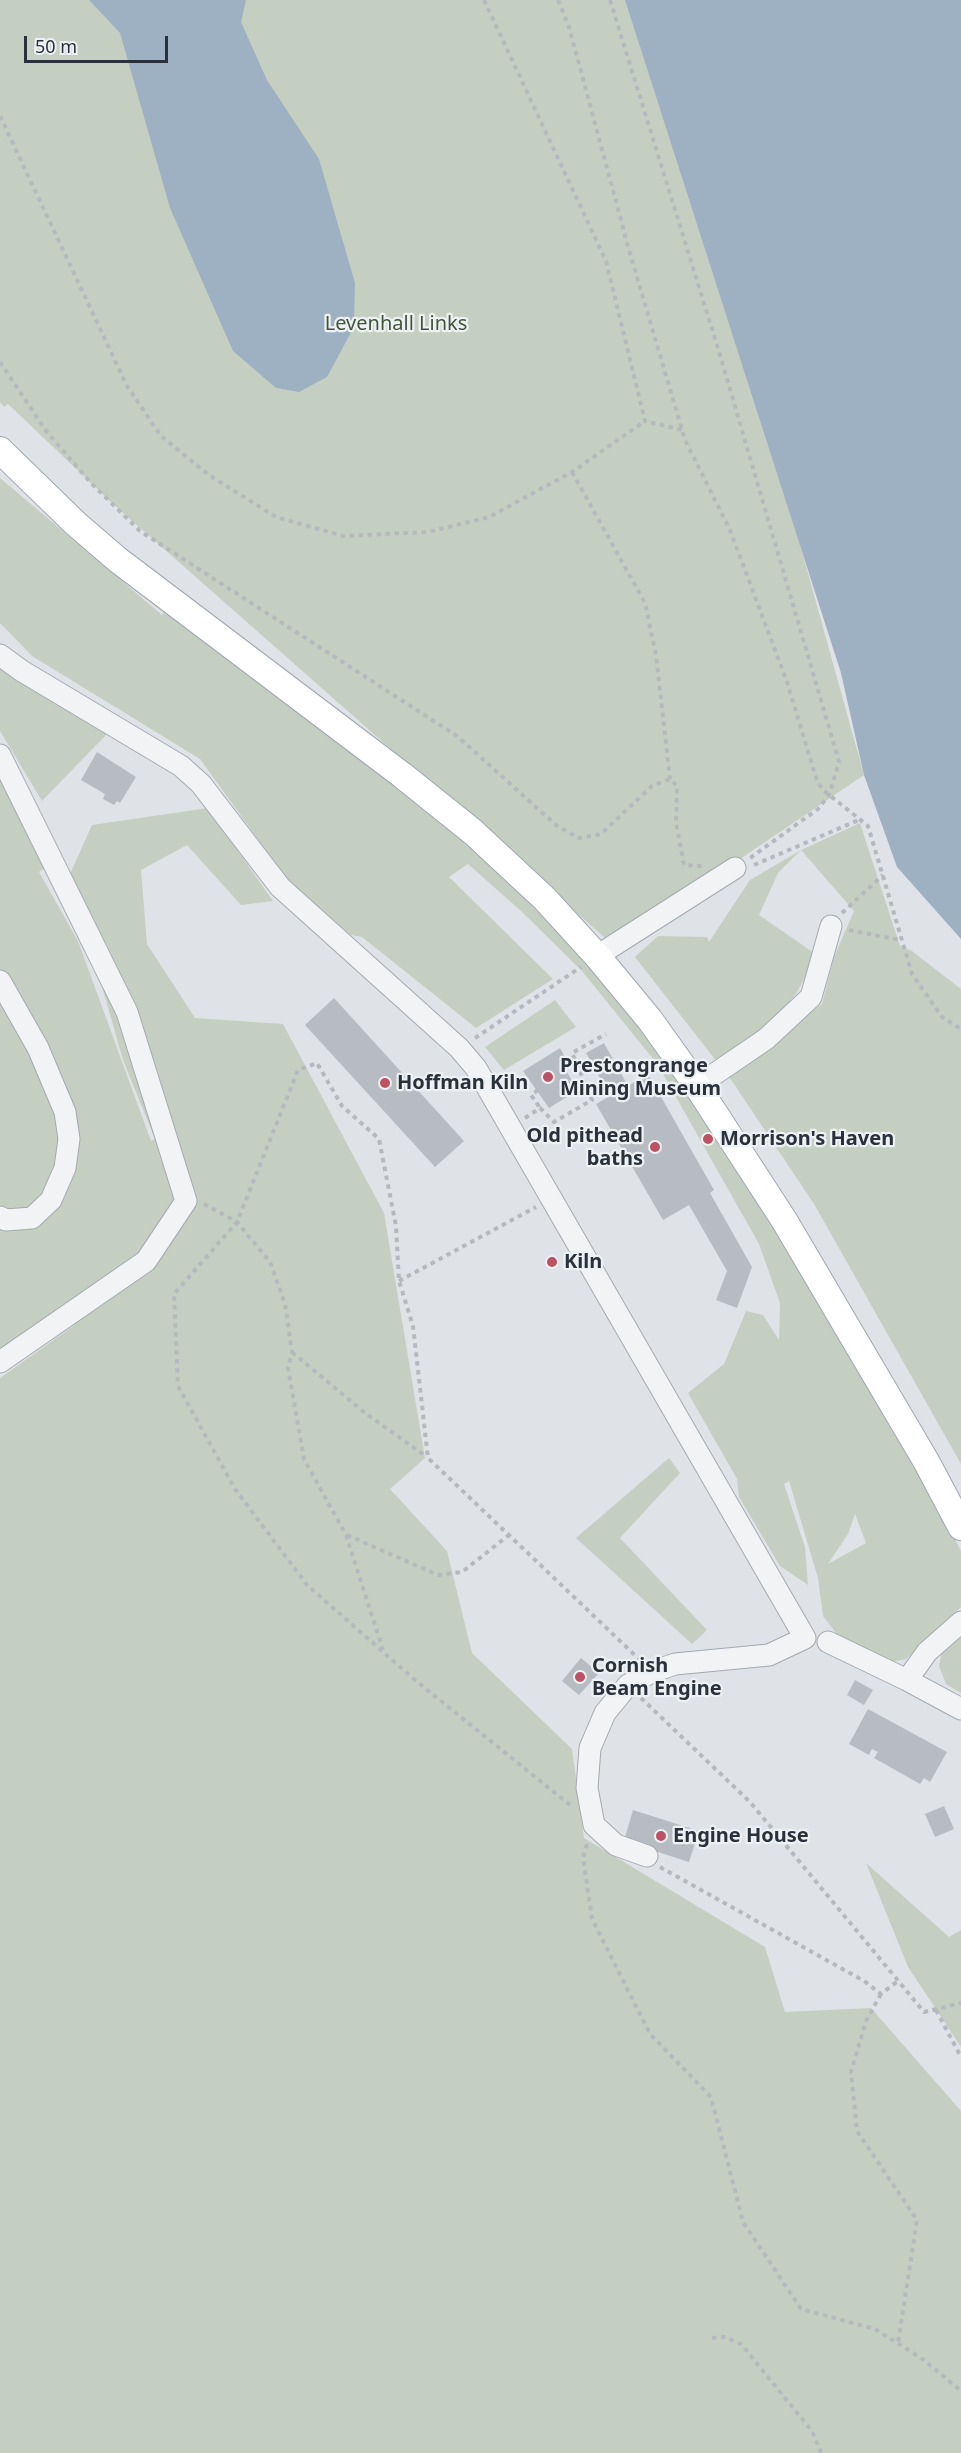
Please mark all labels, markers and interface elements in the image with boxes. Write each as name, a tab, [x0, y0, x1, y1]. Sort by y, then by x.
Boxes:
scale bar	[27, 24, 171, 62]
text: 50 m	[35, 34, 77, 58]
park label: Levenhall Links	[325, 312, 467, 336]
place label: Prestongrange Mining Museum	[560, 1054, 721, 1101]
marker: Prestongrange Mining Museum	[541, 1070, 555, 1084]
place label: Hoffman Kiln	[397, 1071, 528, 1095]
marker: Hoffman Kiln	[378, 1076, 392, 1090]
place label: Old pithead baths	[527, 1124, 643, 1171]
place label: Morrison's Haven	[720, 1127, 894, 1151]
marker: Morrison's Haven	[701, 1132, 715, 1146]
marker: Old pithead baths	[648, 1140, 662, 1154]
place label: Kiln	[564, 1250, 602, 1274]
marker: Kiln	[545, 1255, 559, 1269]
place label: Cornish Beam Engine	[592, 1654, 722, 1701]
marker: Cornish Beam Engine	[573, 1670, 587, 1684]
place label: Engine House	[673, 1824, 809, 1848]
marker: Engine House	[654, 1829, 668, 1843]

